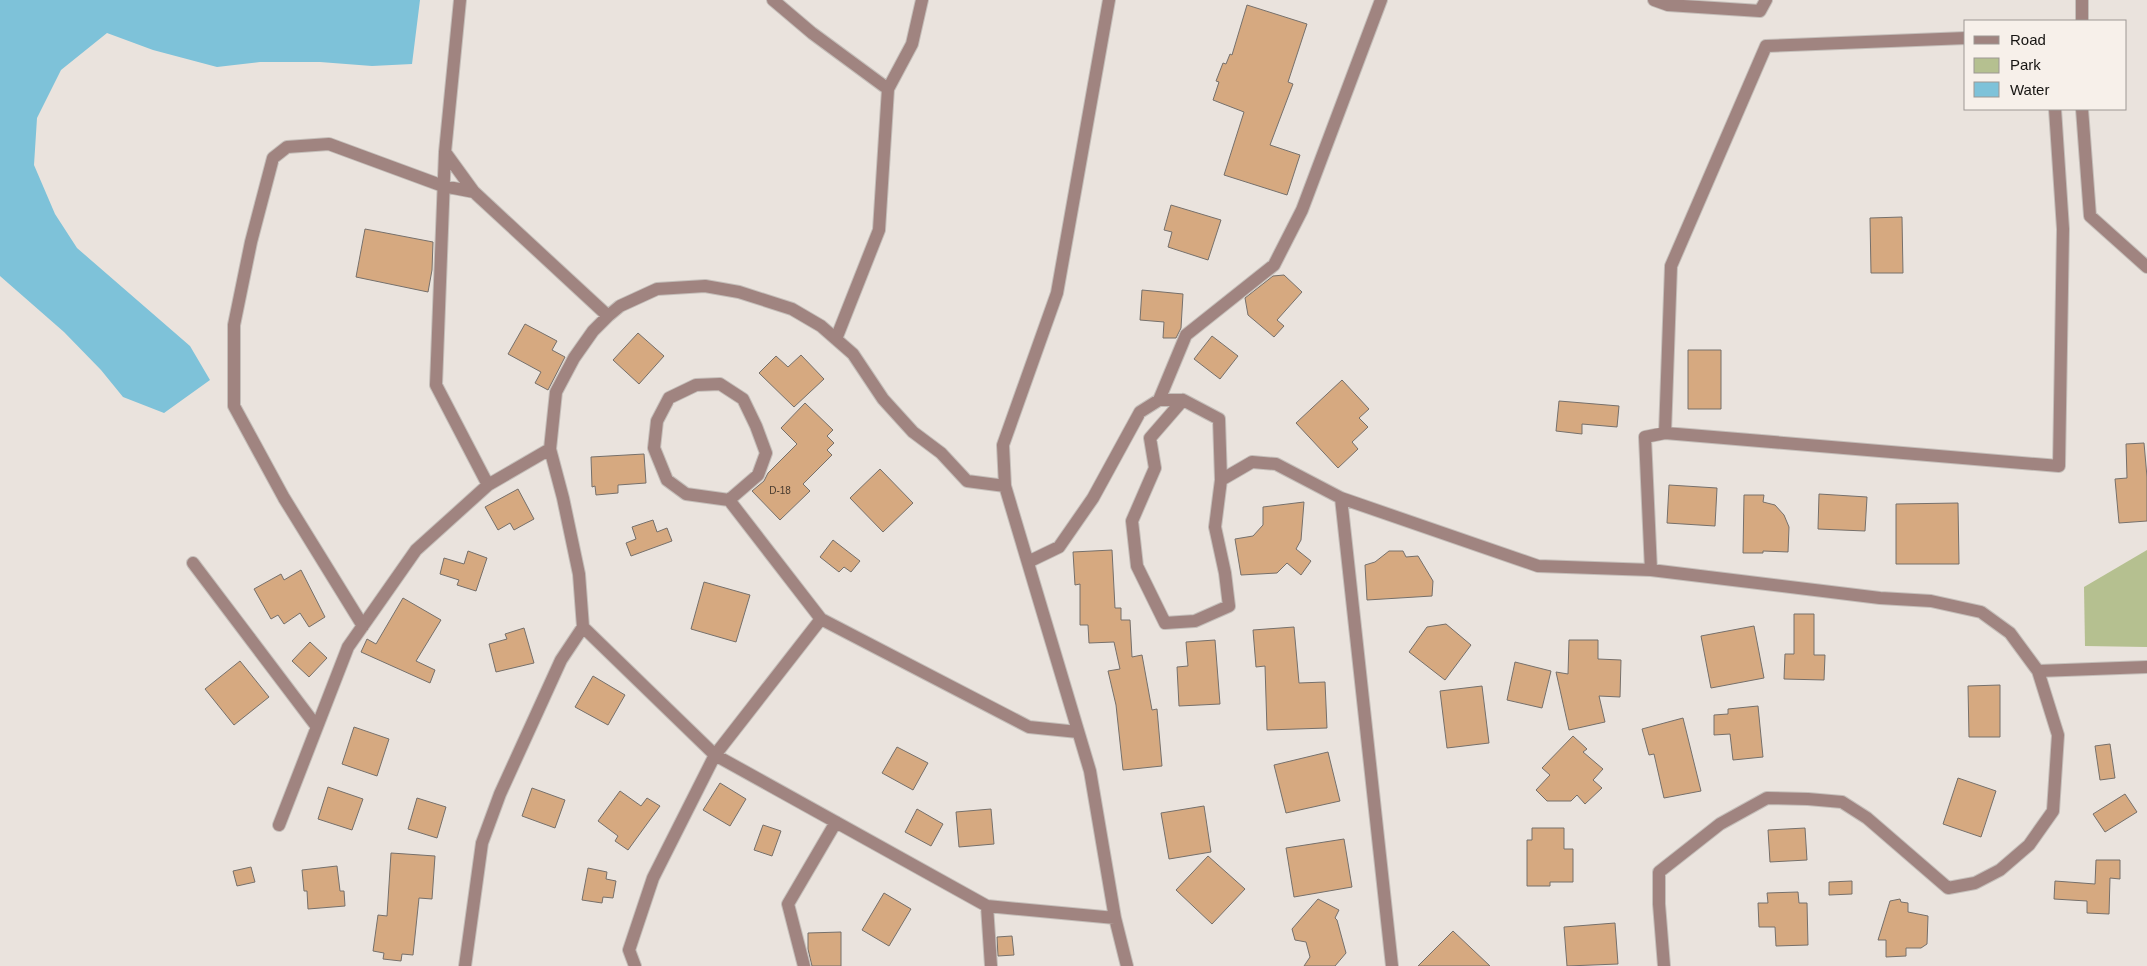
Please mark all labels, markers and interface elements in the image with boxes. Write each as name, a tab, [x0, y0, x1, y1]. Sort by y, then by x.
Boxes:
legend	[1964, 20, 2127, 110]
text: Road	[2010, 31, 2046, 48]
text: Park	[2010, 56, 2041, 73]
text: Water	[2010, 81, 2049, 98]
house number: D-18	[769, 485, 791, 496]

